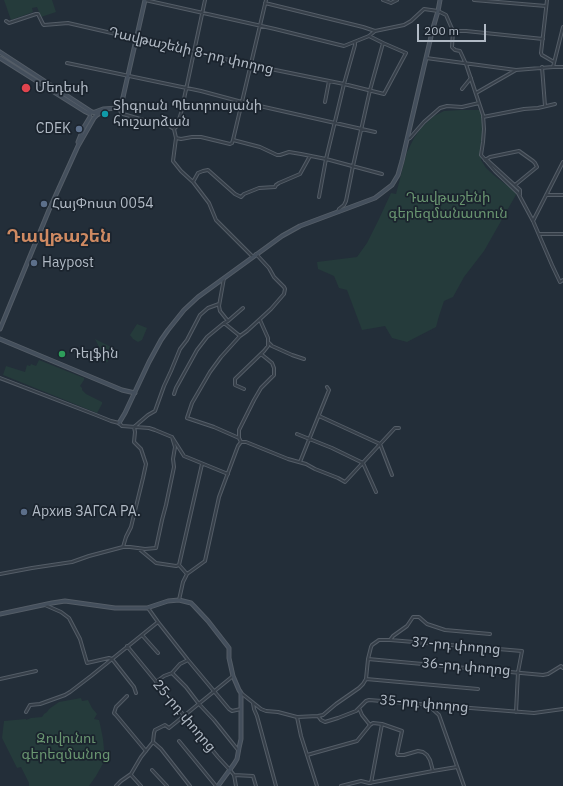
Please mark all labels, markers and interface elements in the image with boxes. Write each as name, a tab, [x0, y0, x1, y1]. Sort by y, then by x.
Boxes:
scale bar	[419, 16, 488, 42]
text: 200 m	[424, 23, 459, 38]
street label: Դավթաշենի 8-րդ փողոց	[107, 24, 275, 78]
place label: Մեդեսի	[35, 80, 89, 96]
marker: Մեդեսի	[20, 82, 32, 94]
place label: Տիգրան Պետրոսյանի հուշարձան	[113, 98, 262, 130]
marker: Տիգրան Պետրոսյանի հուշարձան	[100, 109, 110, 119]
place label: CDEK	[36, 121, 71, 137]
marker: CDEK	[74, 124, 84, 134]
park label: Դավթաշենի գերեզմանատուն	[388, 190, 508, 222]
place label: ՀայՓոստ 0054	[52, 196, 154, 212]
marker: ՀայՓոստ 0054	[39, 199, 49, 209]
district label: Դավթաշեն	[7, 226, 111, 248]
place label: Haypost	[42, 255, 94, 271]
marker: Haypost	[29, 258, 39, 268]
place label: Դելֆին	[70, 346, 118, 362]
marker: Դելֆին	[57, 349, 67, 359]
place label: Архив ЗАГСА РА.	[32, 504, 141, 520]
marker: Архив ЗАГСА РА.	[19, 507, 29, 517]
street label: 37-րդ փողոց	[411, 634, 501, 658]
street label: 36-րդ փողոց	[421, 655, 511, 679]
street label: 25-րդ փողոց	[149, 676, 219, 756]
street label: 35-րդ փողոց	[379, 692, 469, 716]
park label: Զովունու գերեզմանոց	[22, 731, 110, 764]

